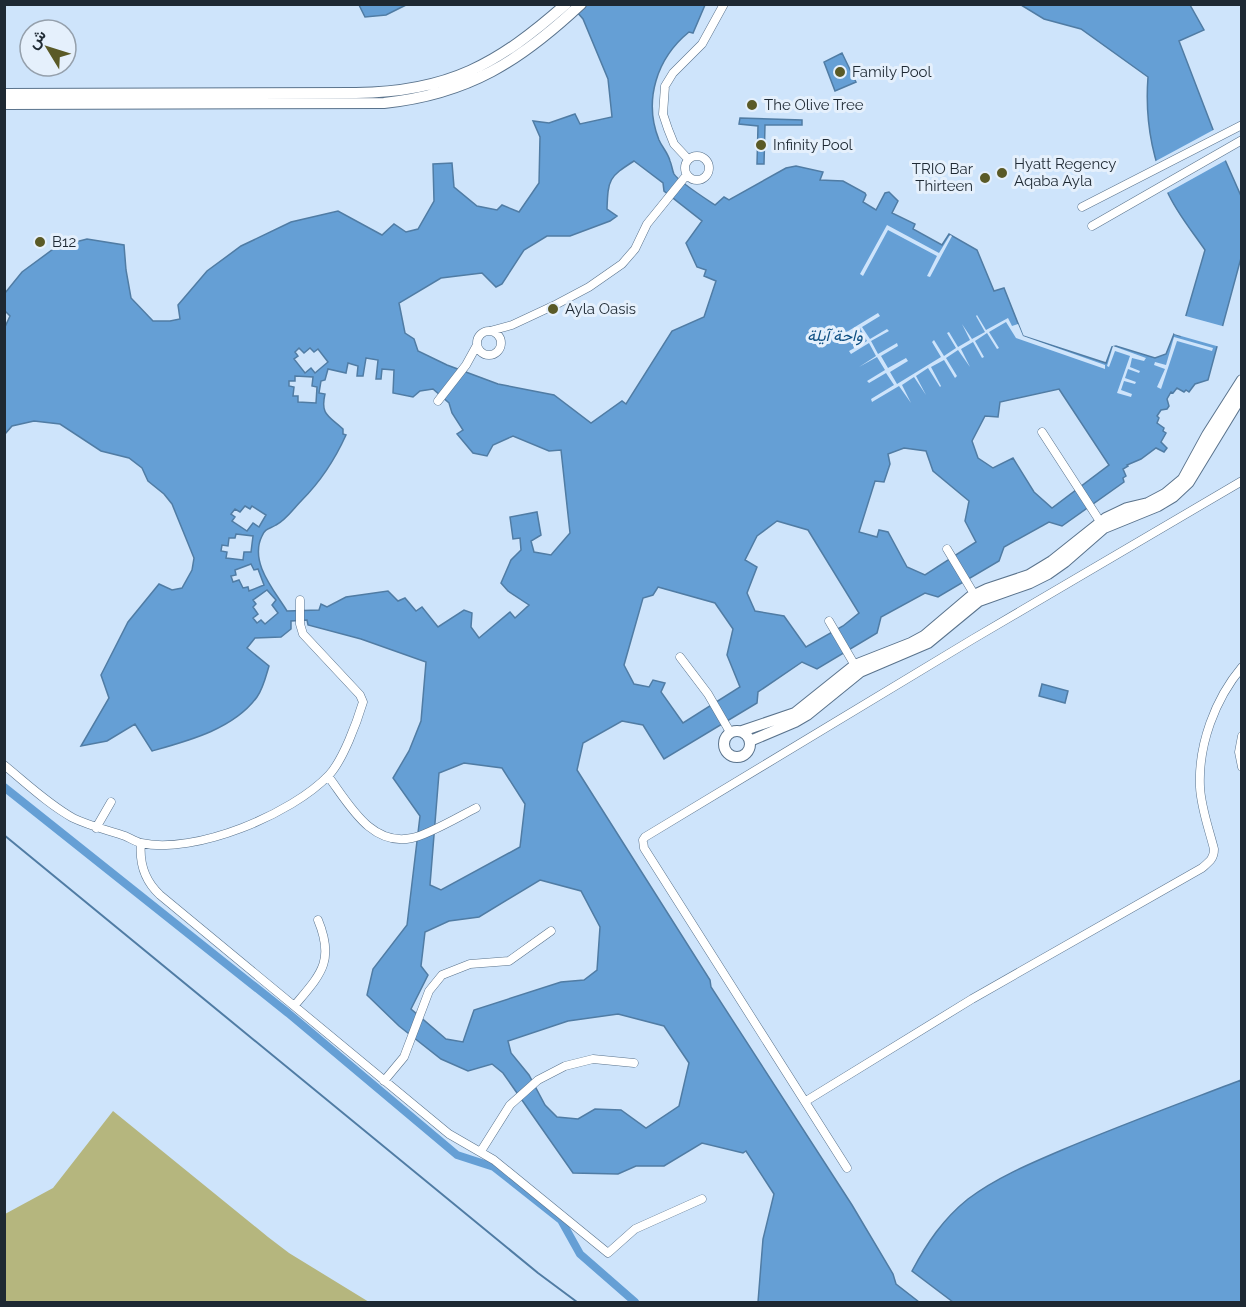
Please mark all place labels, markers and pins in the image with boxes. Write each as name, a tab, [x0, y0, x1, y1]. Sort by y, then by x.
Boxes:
place label: Family Pool	[852, 63, 933, 81]
marker: Family Pool	[833, 65, 847, 79]
place label: The Olive Tree	[764, 96, 864, 114]
marker: The Olive Tree	[745, 98, 759, 112]
place label: Infinity Pool	[773, 136, 854, 154]
marker: Infinity Pool	[754, 138, 768, 152]
place label: Hyatt Regency Aqaba Ayla	[1014, 155, 1116, 190]
place label: TRIO Bar Thirteen	[912, 160, 974, 195]
marker: Hyatt Regency Aqaba Ayla	[995, 166, 1009, 180]
marker: TRIO Bar Thirteen	[978, 171, 992, 185]
place label: B12	[52, 233, 76, 251]
marker: B12	[33, 235, 47, 249]
place label: Ayla Oasis	[565, 300, 636, 318]
marker: Ayla Oasis	[546, 302, 560, 316]

